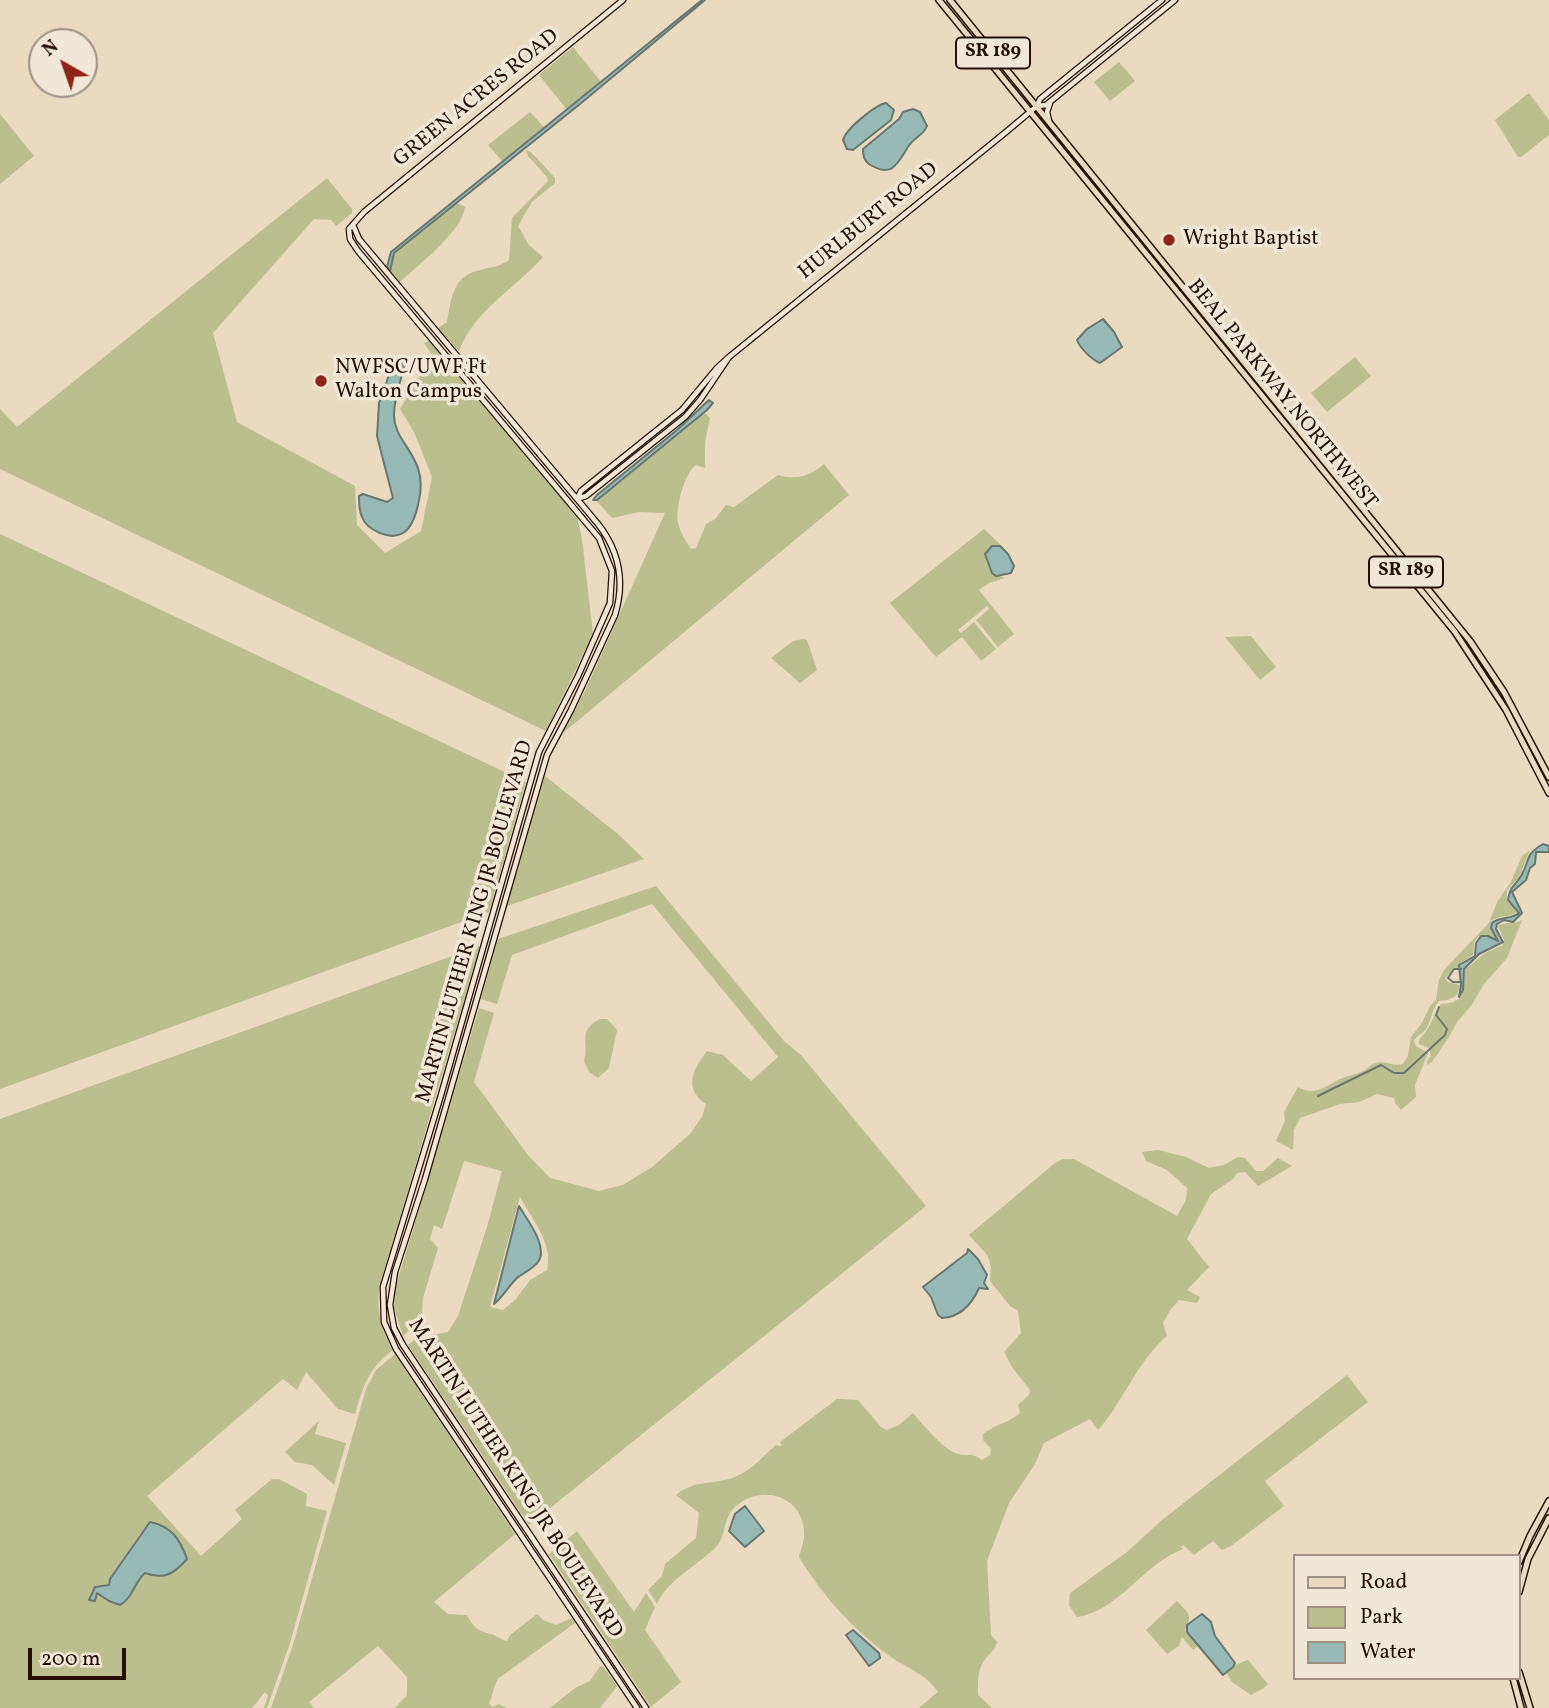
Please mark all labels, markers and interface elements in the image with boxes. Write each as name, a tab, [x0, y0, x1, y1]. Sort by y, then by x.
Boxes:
street label: GREEN ACRES ROAD	[389, 25, 565, 173]
north arrow	[28, 28, 98, 98]
text: N	[37, 34, 64, 63]
road number: SR 189	[956, 38, 1030, 68]
street label: HURLBURT ROAD	[794, 158, 944, 286]
place label: Wright Baptist	[1183, 227, 1319, 253]
marker: Wright Baptist	[1161, 232, 1177, 248]
street label: BEAL PARKWAY NORTHWEST	[1180, 275, 1382, 515]
place label: NWFSC/UWF Ft Walton Campus	[335, 356, 487, 406]
marker: NWFSC/UWF Ft Walton Campus	[313, 373, 329, 389]
road number: SR 189	[1369, 556, 1443, 587]
street label: MARTIN LUTHER KING JR BOULEVARD	[412, 738, 540, 1106]
street label: MARTIN LUTHER KING JR BOULEVARD	[401, 1315, 627, 1643]
legend	[1294, 1554, 1521, 1680]
text: Road	[1360, 1568, 1407, 1597]
text: Park	[1360, 1603, 1403, 1632]
scale bar	[32, 1634, 130, 1678]
text: Water	[1360, 1638, 1416, 1667]
text: 200 m	[41, 1645, 101, 1674]

